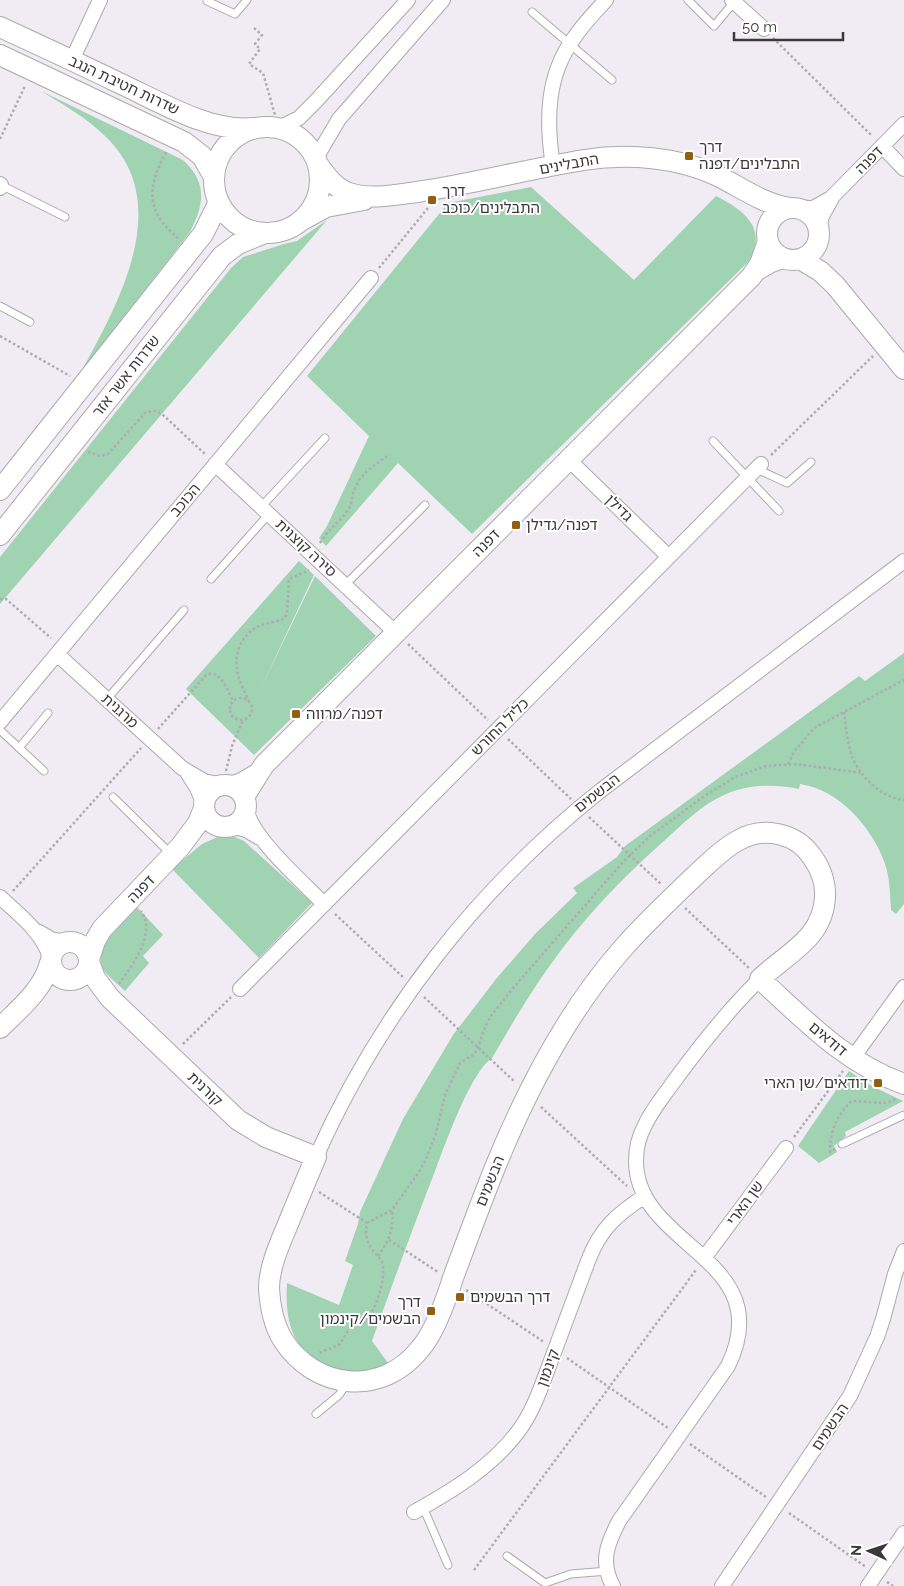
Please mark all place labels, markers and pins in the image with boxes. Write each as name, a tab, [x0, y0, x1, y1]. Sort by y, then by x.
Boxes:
place label: דרך התבלינים/דפנה	[699, 138, 800, 173]
marker: דרך התבלינים/דפנה	[683, 150, 695, 162]
place label: דרך התבלינים/כוכב	[442, 182, 540, 217]
marker: דרך התבלינים/כוכב	[426, 194, 438, 206]
place label: דפנה/גדילן	[526, 516, 598, 534]
marker: דפנה/גדילן	[510, 519, 522, 531]
place label: דפנה/מרווה	[306, 705, 383, 723]
marker: דפנה/מרווה	[290, 708, 302, 720]
place label: דודאים/שן הארי	[764, 1074, 868, 1092]
marker: דודאים/שן הארי	[872, 1077, 884, 1089]
place label: דרך הבשמים	[470, 1288, 550, 1306]
marker: דרך הבשמים	[454, 1291, 466, 1303]
place label: דרך הבשמים/קינמון	[320, 1293, 421, 1328]
marker: דרך הבשמים/קינמון	[425, 1305, 437, 1317]

